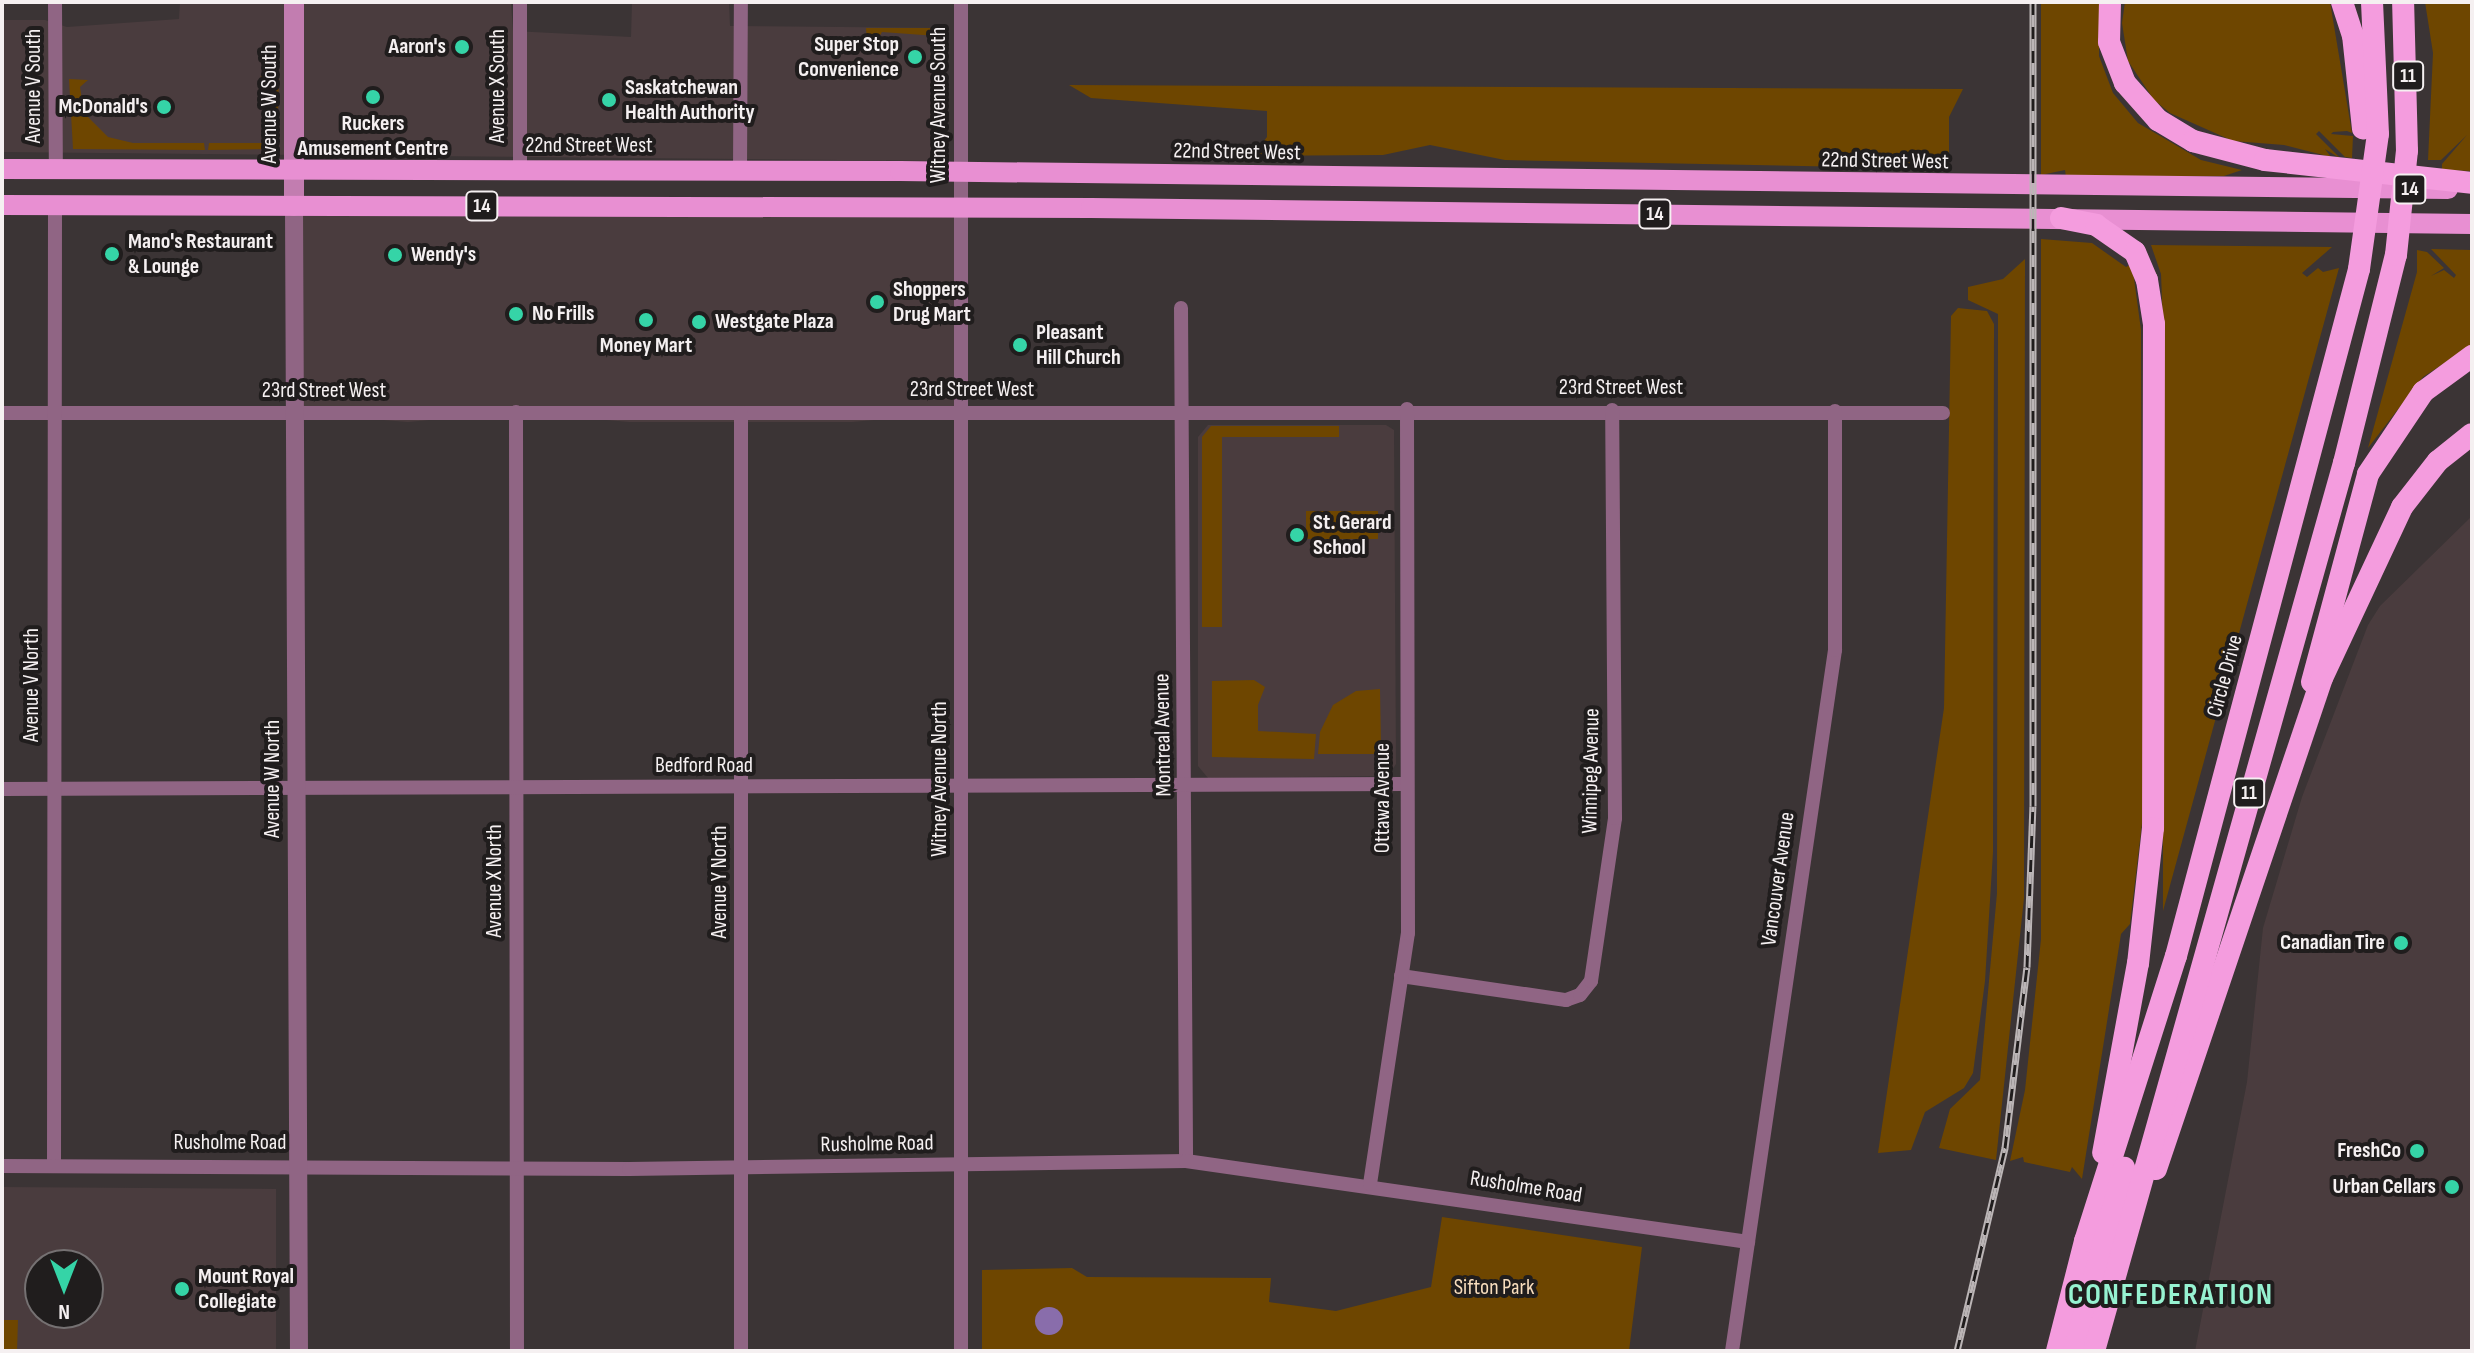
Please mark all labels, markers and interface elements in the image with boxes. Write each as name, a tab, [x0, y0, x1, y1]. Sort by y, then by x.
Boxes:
street label: Witney Avenue South	[926, 27, 952, 183]
street label: Avenue V South	[21, 29, 47, 143]
street label: Avenue X South	[485, 29, 511, 143]
place label: Super Stop Convenience	[798, 31, 899, 82]
place label: Aaron's	[388, 34, 446, 60]
marker: Aaron's	[453, 38, 471, 56]
street label: Avenue W South	[257, 45, 283, 163]
marker: Super Stop Convenience	[906, 48, 924, 66]
road number: 11	[2392, 60, 2424, 92]
place label: Saskatchewan Health Authority	[625, 74, 755, 126]
marker: Ruckers Amusement Centre	[364, 88, 382, 106]
marker: Saskatchewan Health Authority	[600, 91, 618, 109]
place label: McDonald's	[59, 94, 148, 120]
marker: McDonald's	[155, 98, 173, 116]
place label: Ruckers Amusement Centre	[297, 110, 449, 162]
street label: 22nd Street West	[525, 133, 653, 159]
street label: 22nd Street West	[1173, 138, 1301, 166]
street label: 22nd Street West	[1821, 147, 1949, 175]
road number: 14	[2392, 173, 2428, 205]
road number: 14	[464, 190, 500, 222]
road number: 14	[1637, 198, 1673, 230]
place label: Mano's Restaurant & Lounge	[128, 228, 273, 280]
place label: Wendy's	[411, 242, 476, 268]
marker: Mano's Restaurant & Lounge	[103, 245, 121, 263]
marker: Wendy's	[386, 246, 404, 264]
place label: Shoppers Drug Mart	[893, 276, 971, 328]
marker: Shoppers Drug Mart	[868, 293, 886, 311]
place label: No Frills	[532, 301, 594, 327]
marker: No Frills	[507, 305, 525, 323]
place label: Westgate Plaza	[715, 309, 834, 335]
marker: Money Mart	[637, 311, 655, 329]
marker: Westgate Plaza	[690, 313, 708, 331]
place label: Pleasant Hill Church	[1036, 319, 1121, 370]
place label: Money Mart	[600, 333, 692, 359]
marker: Pleasant Hill Church	[1011, 336, 1029, 354]
street label: 23rd Street West	[1559, 375, 1683, 401]
street label: 23rd Street West	[910, 377, 1034, 403]
street label: 23rd Street West	[262, 378, 386, 404]
place label: St. Gerard School	[1313, 509, 1392, 560]
marker: St. Gerard School	[1288, 526, 1306, 544]
street label: Avenue V North	[19, 628, 45, 742]
street label: Circle Drive	[2201, 632, 2249, 720]
street label: Montreal Avenue	[1149, 673, 1177, 797]
street label: Witney Avenue North	[927, 701, 953, 857]
street label: Winnipeg Avenue	[1577, 708, 1605, 834]
street label: Avenue W North	[260, 720, 286, 838]
street label: Ottawa Avenue	[1370, 743, 1396, 853]
street label: Bedford Road	[655, 753, 753, 779]
road number: 11	[2233, 777, 2265, 809]
street label: Vancouver Avenue	[1756, 810, 1800, 948]
street label: Avenue X North	[482, 824, 508, 938]
street label: Avenue Y North	[707, 825, 733, 939]
place label: Canadian Tire	[2280, 930, 2385, 956]
marker: Canadian Tire	[2392, 934, 2410, 952]
street label: Rusholme Road	[173, 1130, 287, 1156]
street label: Rusholme Road	[820, 1130, 934, 1158]
place label: FreshCo	[2337, 1138, 2401, 1164]
marker: FreshCo	[2408, 1142, 2426, 1160]
street label: Rusholme Road	[1468, 1165, 1584, 1209]
place label: Urban Cellars	[2332, 1174, 2436, 1200]
marker: Urban Cellars	[2443, 1178, 2461, 1196]
north arrow	[24, 1249, 104, 1329]
place label: Mount Royal Collegiate	[198, 1263, 294, 1314]
park label: Sifton Park	[1454, 1275, 1534, 1301]
district label: CONFEDERATION	[2068, 1277, 2274, 1313]
marker: Mount Royal Collegiate	[173, 1280, 191, 1298]
text: N	[58, 1298, 70, 1325]

